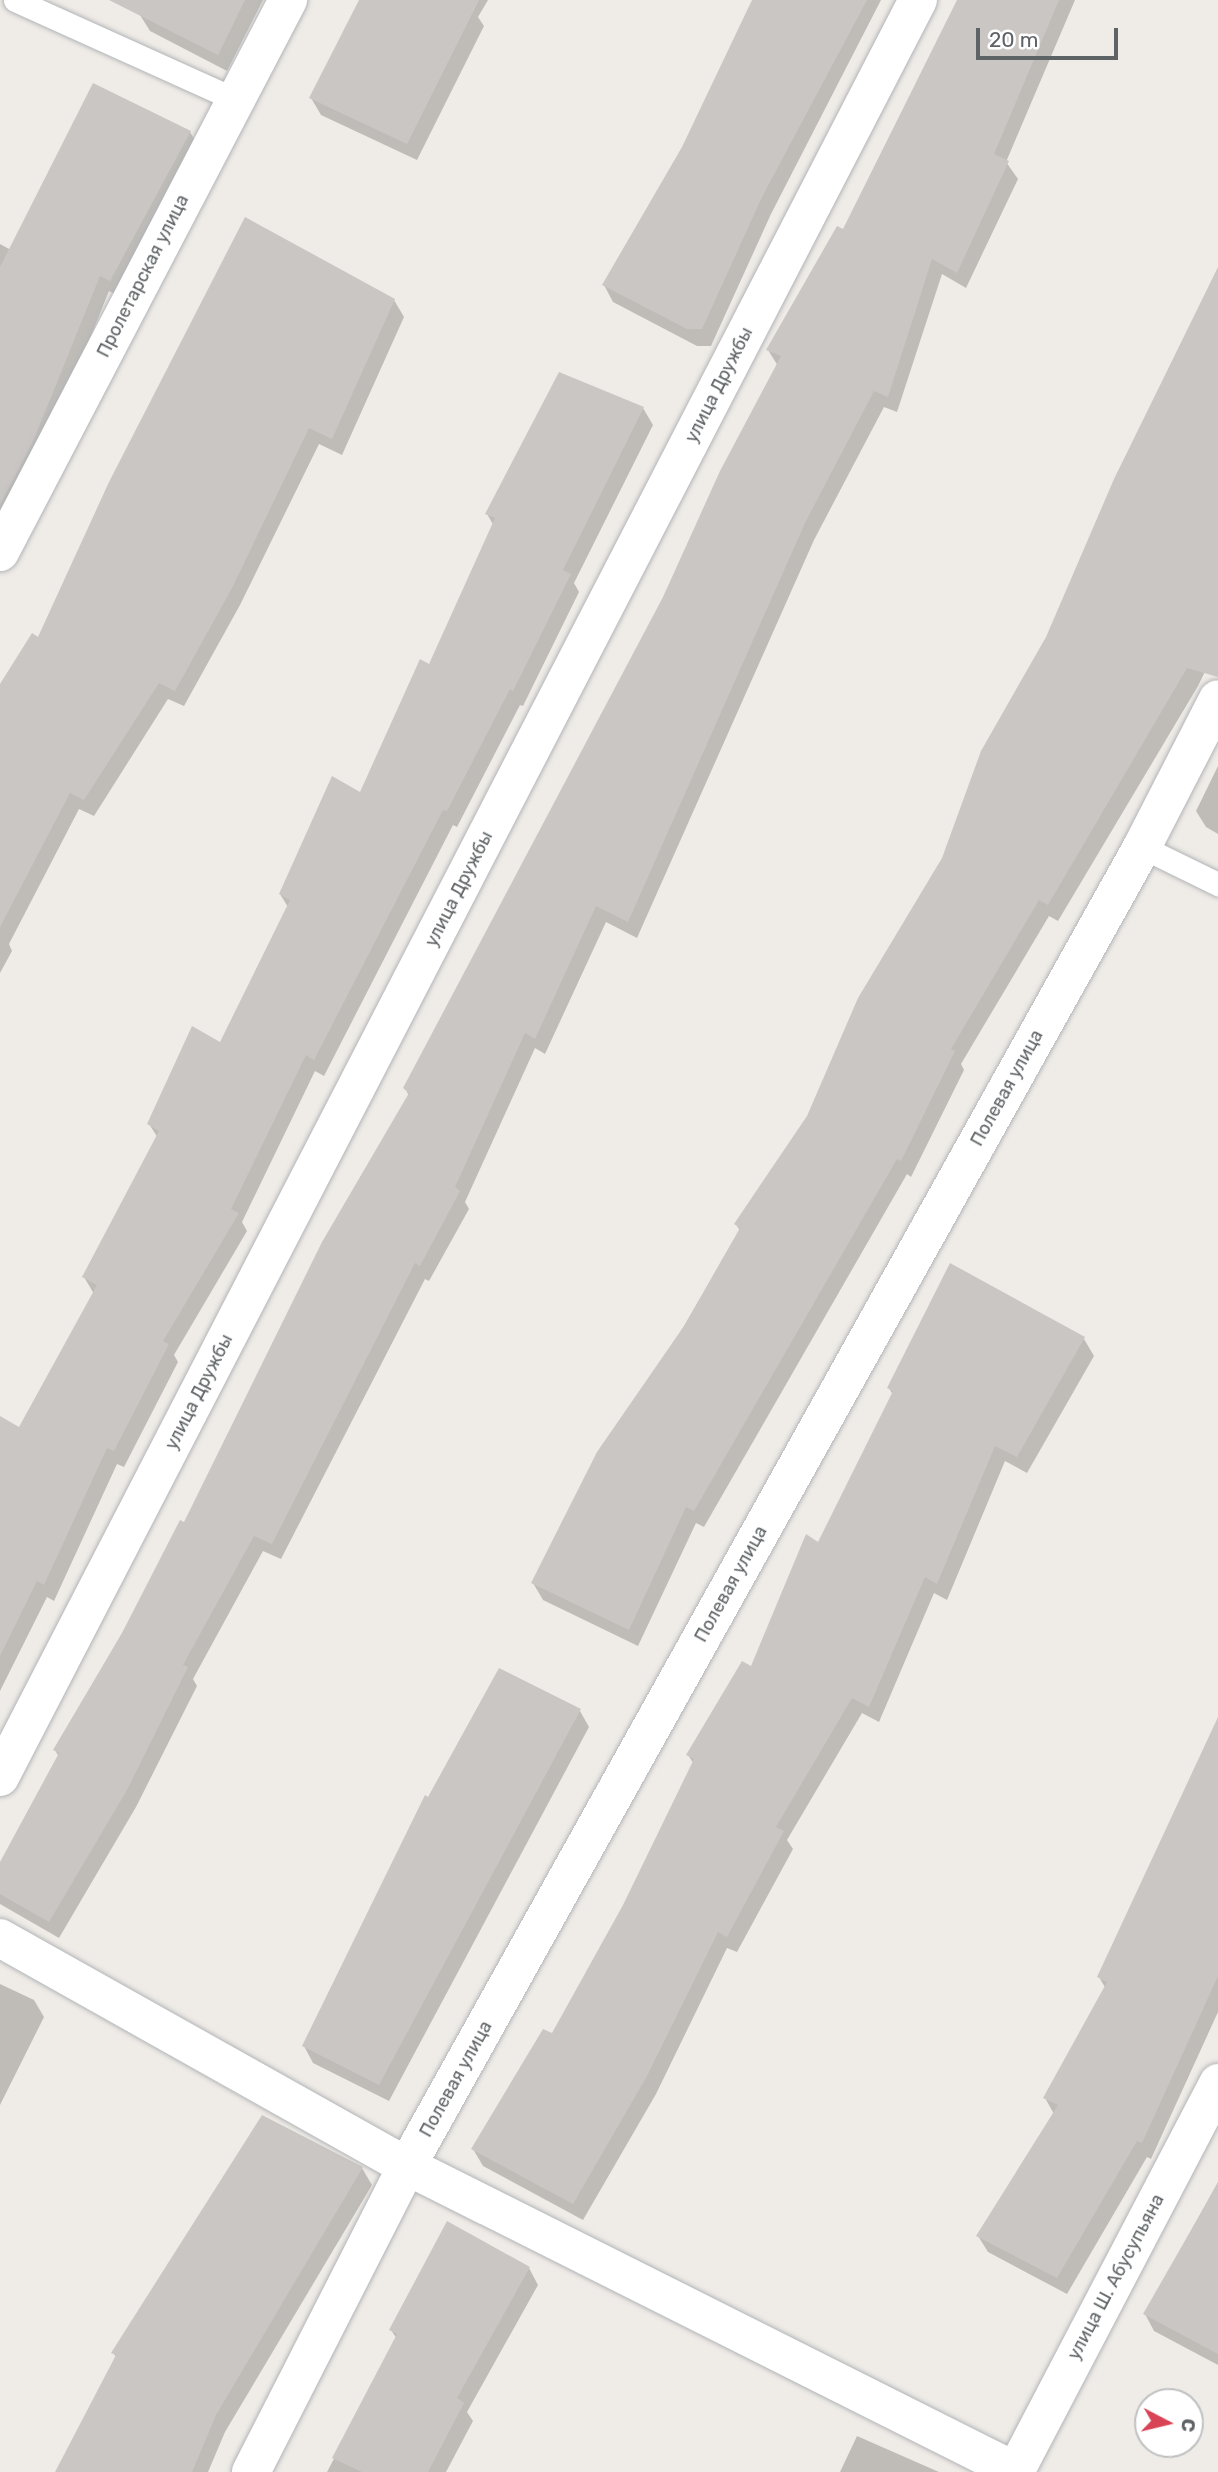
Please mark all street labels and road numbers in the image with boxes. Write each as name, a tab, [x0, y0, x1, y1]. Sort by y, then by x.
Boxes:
street label: Пролетарская улица	[93, 191, 193, 361]
street label: улица Дружбы	[681, 324, 757, 446]
street label: улица Дружбы	[421, 828, 497, 950]
street label: Полевая улица	[966, 1026, 1048, 1150]
street label: улица Дружбы	[161, 1331, 237, 1453]
street label: Полевая улица	[690, 1522, 772, 1646]
street label: Полевая улица	[415, 2017, 497, 2141]
street label: улица Ш. Абусупьяна	[1063, 2190, 1169, 2364]

